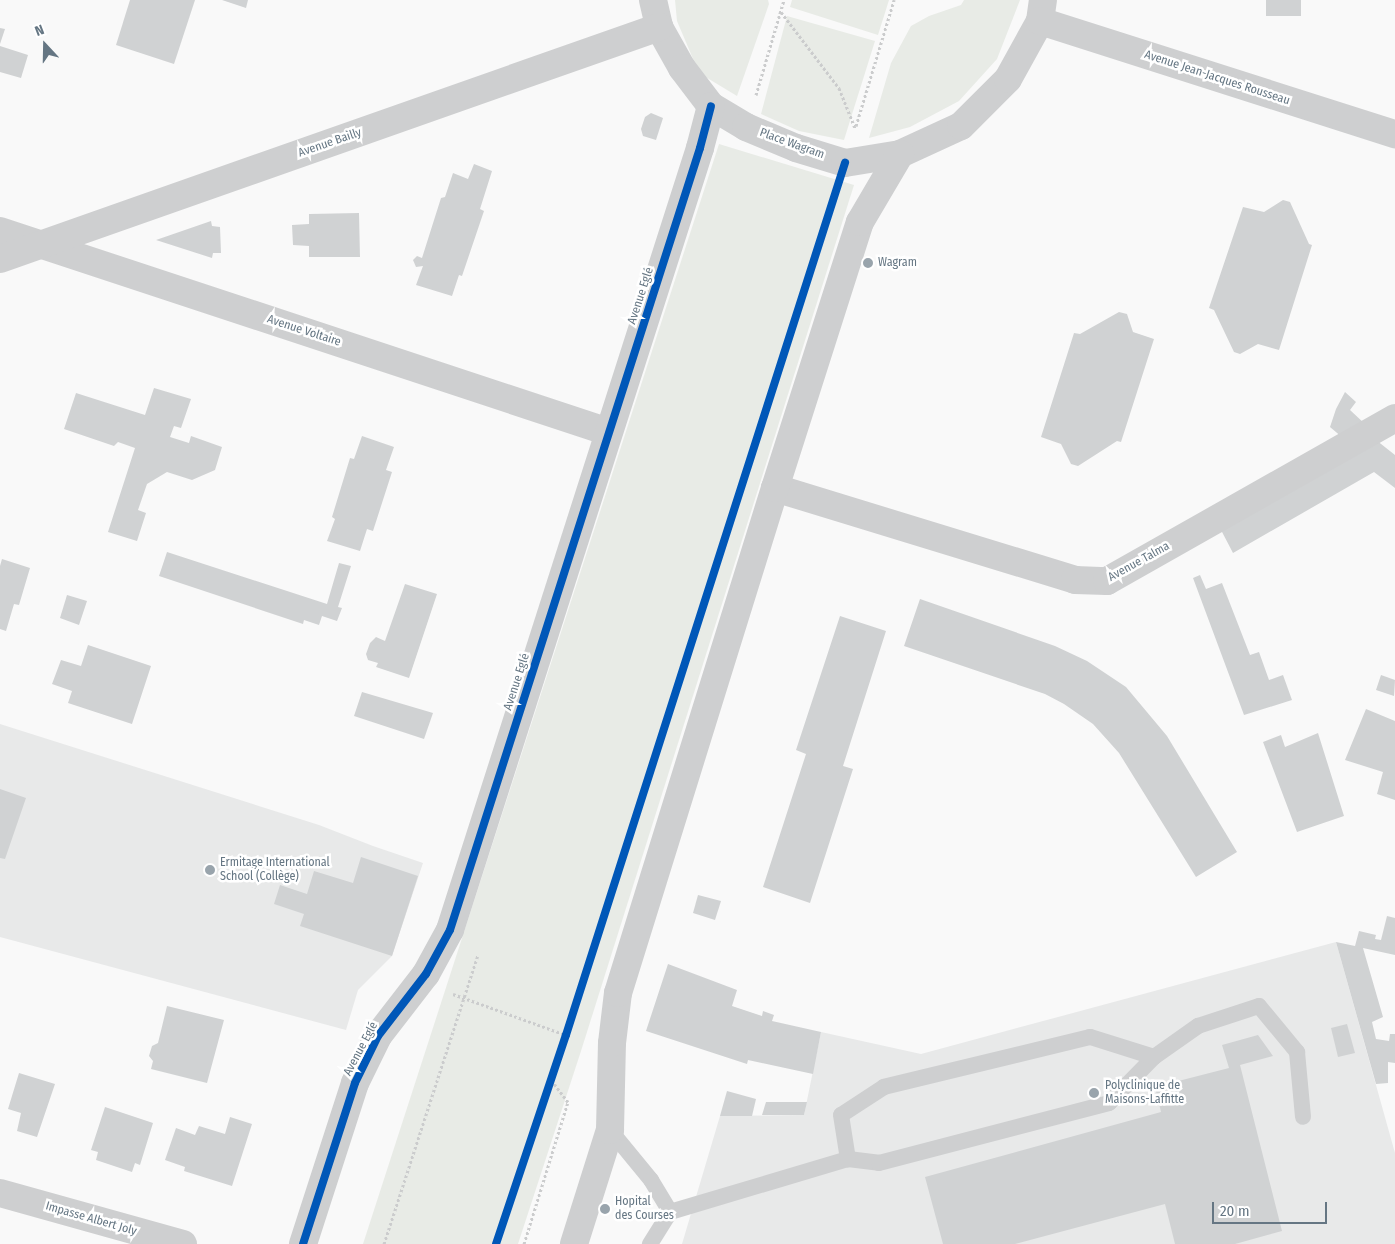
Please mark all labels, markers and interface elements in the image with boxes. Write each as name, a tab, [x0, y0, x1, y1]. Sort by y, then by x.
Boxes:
north arrow	[20, 20, 70, 70]
text: N	[32, 21, 46, 40]
street label: Avenue Jean-Jacques Rousseau	[1142, 48, 1292, 108]
street label: Avenue Bailly	[296, 125, 364, 161]
street label: Place Wagram	[758, 126, 826, 162]
place label: Wagram	[878, 256, 917, 270]
marker: Wagram	[862, 257, 874, 269]
street label: Avenue Eglé	[625, 266, 657, 326]
street label: Avenue Voltaire	[265, 312, 343, 350]
street label: Avenue Talma	[1106, 539, 1172, 585]
street label: Avenue Eglé	[501, 652, 533, 712]
place label: Ermitage International School (Collège)	[220, 856, 330, 884]
marker: Ermitage International School (Collège)	[204, 864, 216, 876]
street label: Avenue Eglé	[341, 1020, 381, 1078]
place label: Polyclinique de Maisons-Laffitte	[1105, 1079, 1184, 1107]
marker: Polyclinique de Maisons-Laffitte	[1087, 1086, 1101, 1100]
scale bar	[1215, 1192, 1330, 1224]
place label: Hopital des Courses	[615, 1195, 674, 1223]
street label: Impasse Albert Joly	[44, 1199, 138, 1239]
text: 20 m	[1220, 1202, 1250, 1220]
marker: Hopital des Courses	[599, 1203, 611, 1215]

